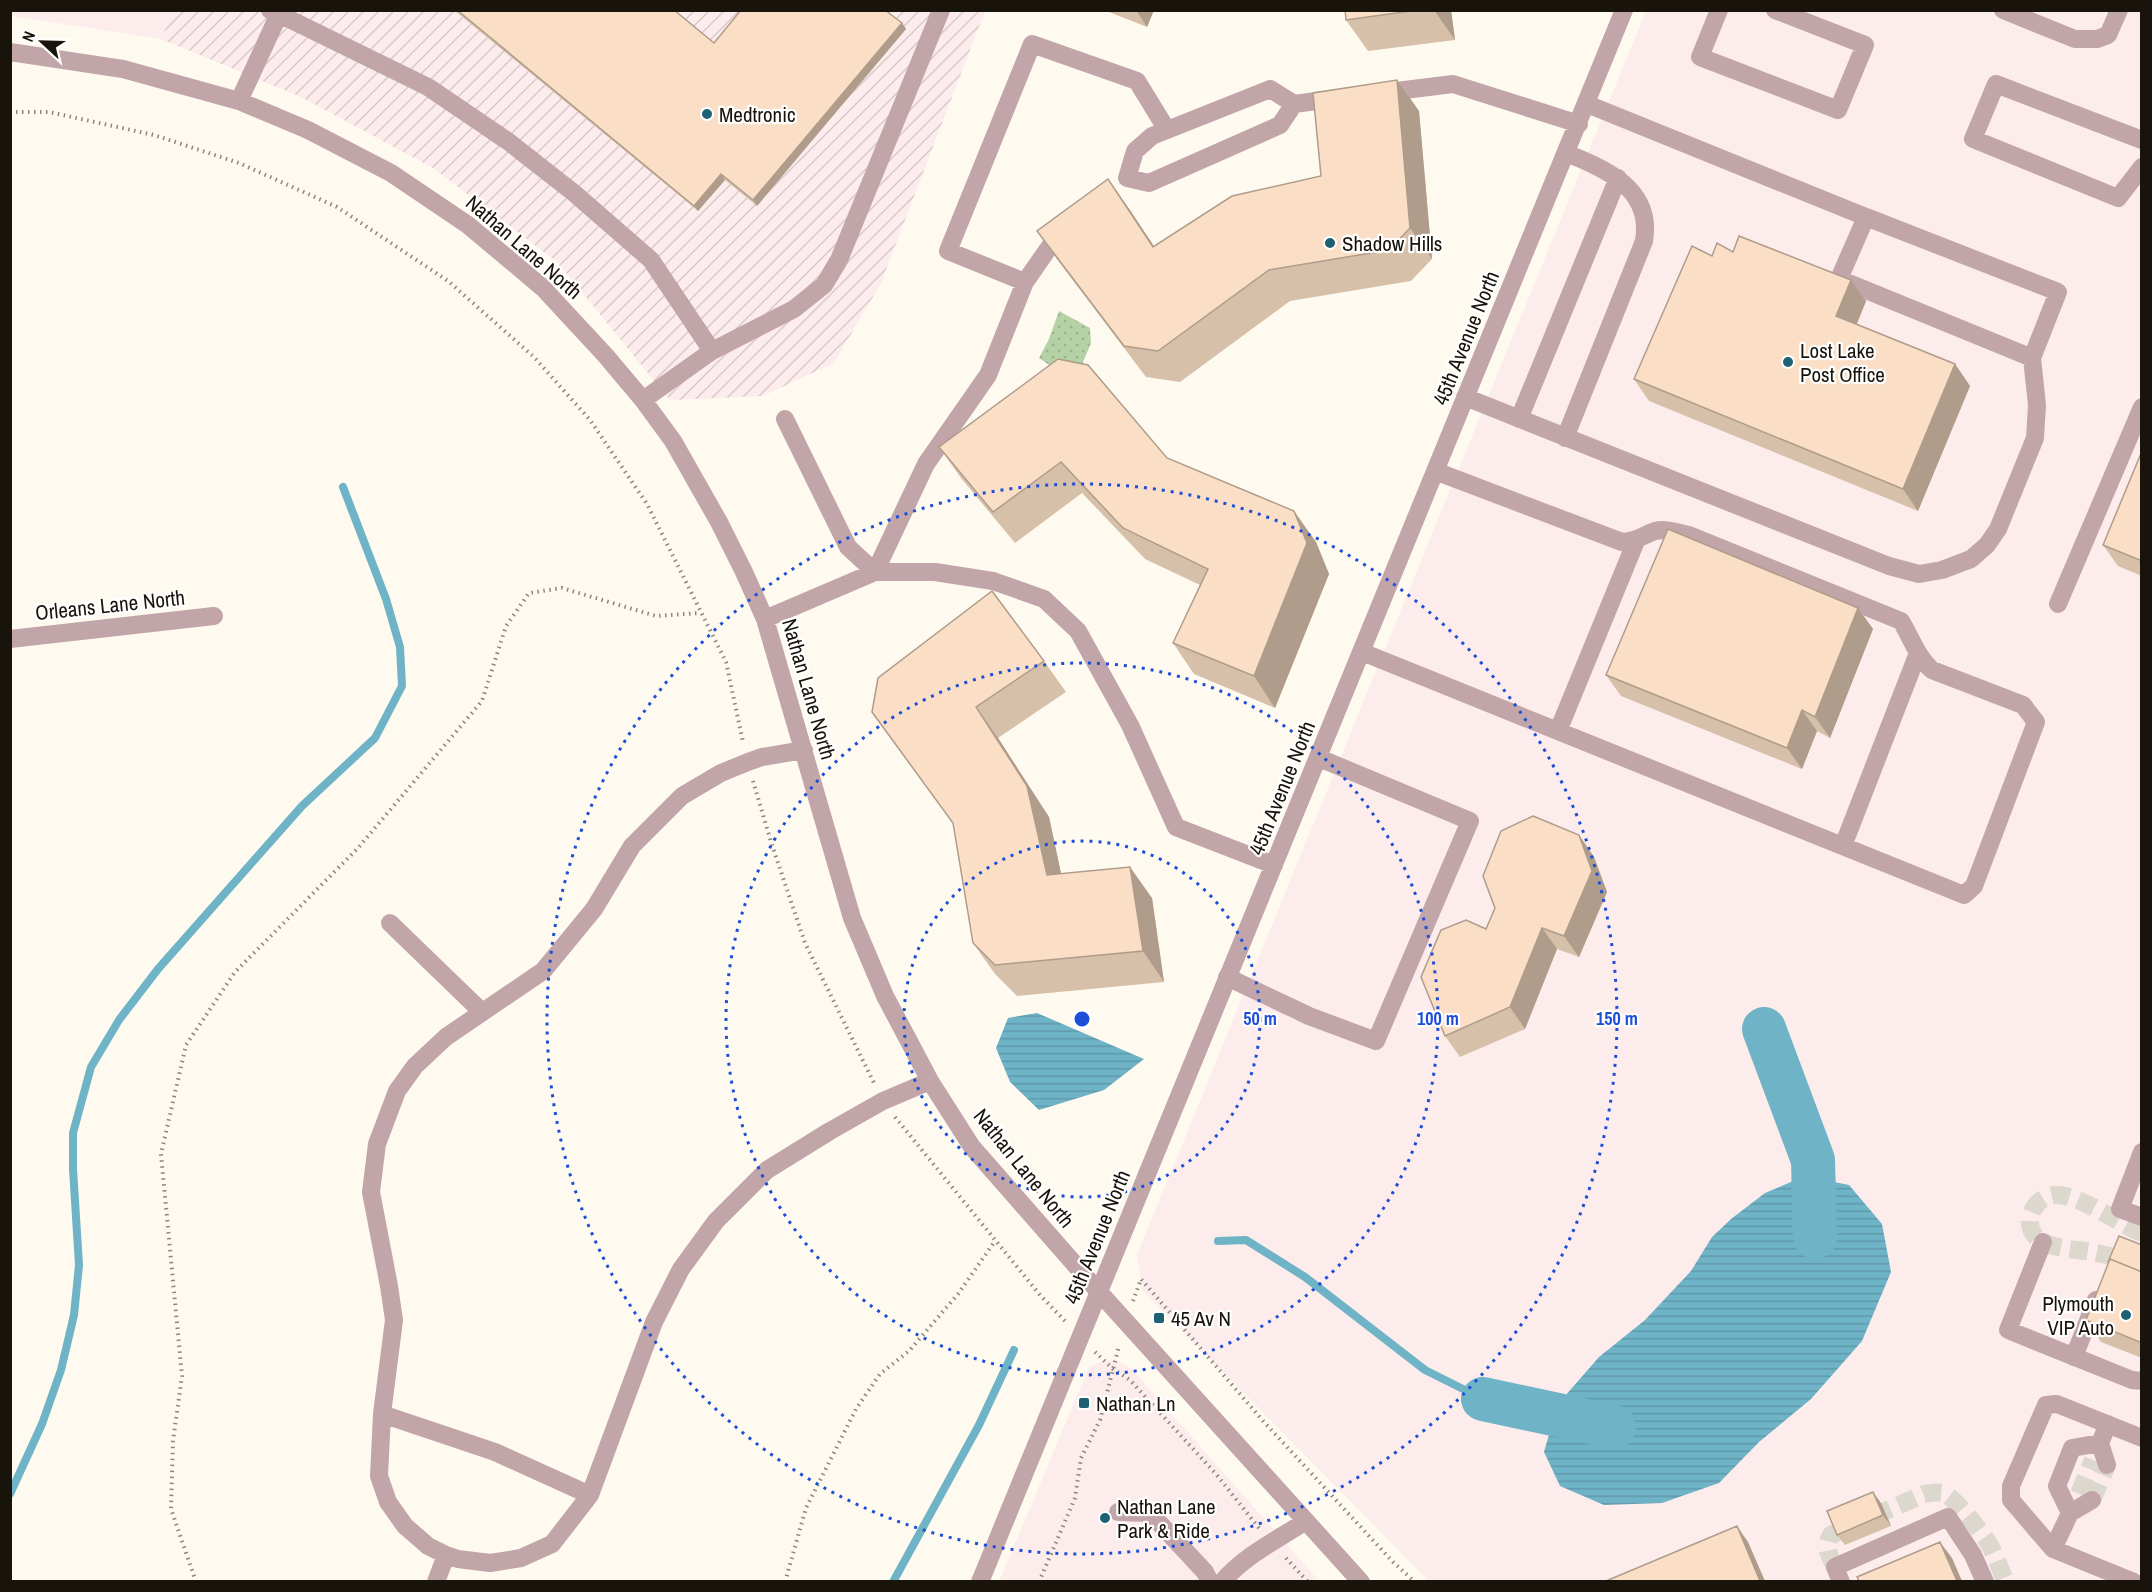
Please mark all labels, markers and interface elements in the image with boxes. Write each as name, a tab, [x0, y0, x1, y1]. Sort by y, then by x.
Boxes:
north arrow	[12, 12, 72, 72]
text: N	[16, 28, 40, 45]
place label: Medtronic	[719, 100, 796, 129]
marker: Medtronic	[700, 107, 714, 121]
street label: Nathan Lane North	[460, 188, 588, 306]
place label: Shadow Hills	[1342, 229, 1443, 258]
marker: Shadow Hills	[1323, 236, 1337, 250]
street label: 45th Avenue North	[1426, 267, 1506, 409]
place label: Lost Lake Post Office	[1800, 336, 1885, 389]
marker: Lost Lake Post Office	[1781, 355, 1795, 369]
street label: Orleans Lane North	[34, 583, 186, 627]
street label: Nathan Lane North	[775, 615, 843, 763]
street label: 45th Avenue North	[1242, 717, 1322, 859]
text: 50 m	[1243, 1006, 1277, 1031]
text: 100 m	[1417, 1006, 1459, 1031]
text: 150 m	[1596, 1006, 1638, 1031]
centre of rings	[1072, 1009, 1092, 1029]
street label: Nathan Lane North	[967, 1102, 1081, 1234]
street label: 45th Avenue North	[1057, 1166, 1137, 1308]
place label: Plymouth VIP Auto	[2042, 1289, 2114, 1342]
place label: 45 Av N	[1171, 1304, 1231, 1333]
marker: Plymouth VIP Auto	[2119, 1308, 2133, 1322]
marker: 45 Av N	[1152, 1311, 1166, 1325]
place label: Nathan Ln	[1096, 1389, 1175, 1418]
marker: Nathan Ln	[1077, 1396, 1091, 1410]
place label: Nathan Lane Park & Ride	[1117, 1492, 1216, 1545]
marker: Nathan Lane Park & Ride	[1098, 1511, 1112, 1525]

